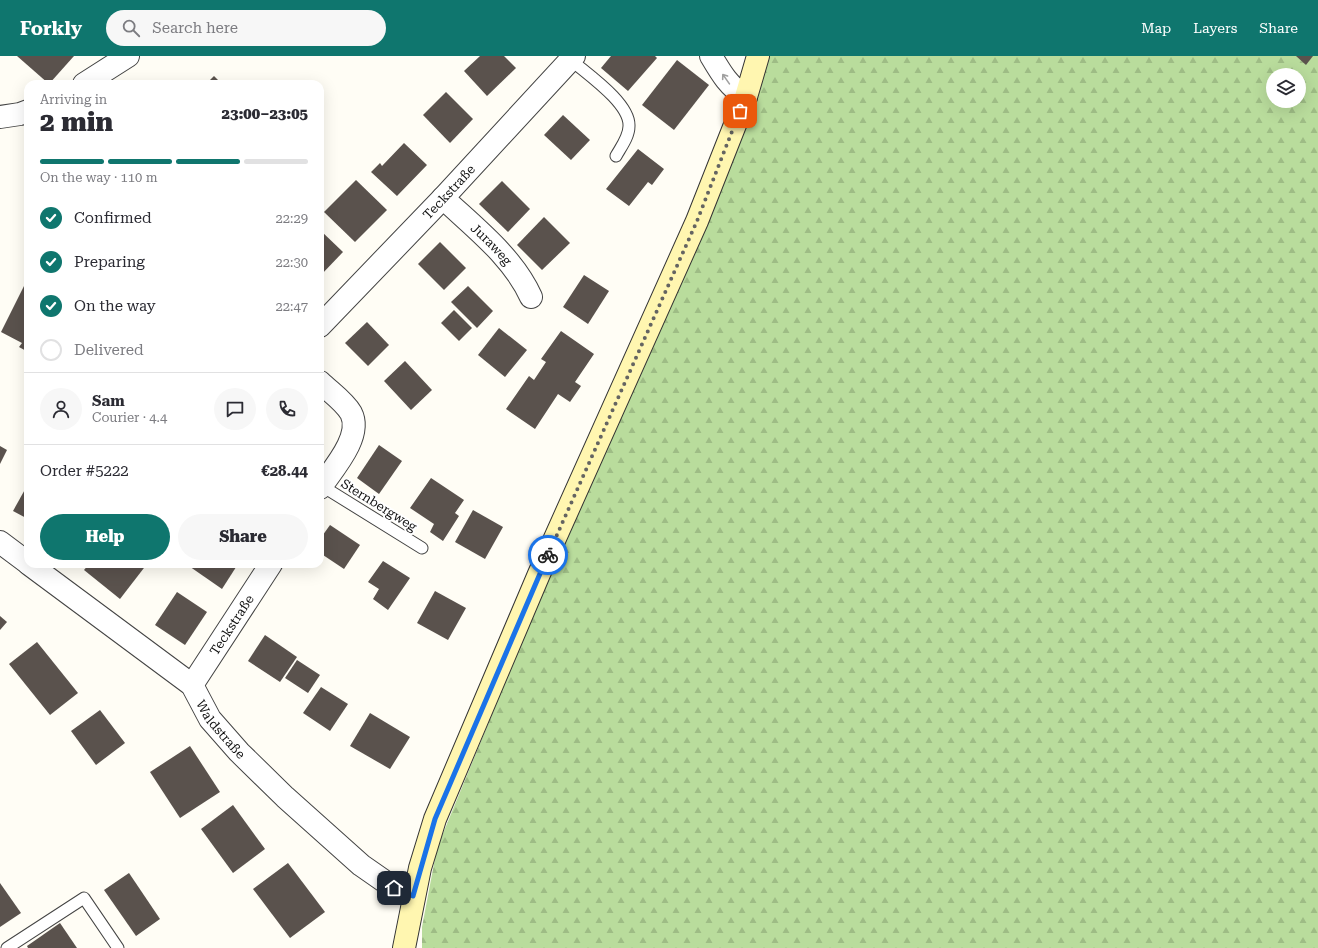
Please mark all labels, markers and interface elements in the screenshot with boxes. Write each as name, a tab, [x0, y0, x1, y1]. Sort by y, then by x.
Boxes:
search box	[106, 10, 386, 46]
text: Forkly	[20, 17, 82, 40]
icon: search	[120, 17, 142, 39]
text: Search here	[152, 19, 238, 37]
text: Map	[1141, 20, 1171, 36]
text: Layers	[1193, 20, 1237, 36]
text: Share	[1259, 20, 1298, 36]
map controls	[1266, 68, 1306, 108]
button: layers	[1266, 68, 1306, 108]
one-way arrow	[722, 74, 730, 85]
text: Arriving in	[40, 92, 107, 107]
pin	[723, 94, 757, 128]
icon: bag	[729, 100, 751, 122]
text: 23:00–23:05	[222, 105, 308, 123]
text: 2 min	[40, 107, 113, 137]
street label: Teckstraße	[420, 161, 478, 222]
text: On the way · 110 m	[40, 170, 157, 185]
icon: check	[40, 207, 62, 229]
text: Confirmed	[74, 209, 152, 227]
text: 22:29	[276, 211, 308, 226]
street label: Juraweg	[468, 220, 516, 268]
icon: check	[40, 251, 62, 273]
text: Preparing	[74, 253, 145, 271]
text: 22:30	[276, 255, 308, 270]
icon: check	[40, 295, 62, 317]
text: On the way	[74, 297, 156, 315]
text: 22:47	[276, 299, 308, 314]
text: Delivered	[74, 341, 144, 359]
button: person	[40, 388, 82, 430]
button: chat	[214, 388, 256, 430]
button: phone	[266, 388, 308, 430]
text: Sam	[92, 392, 125, 410]
text: Courier · 4.4	[92, 410, 167, 425]
text: Order #5222	[40, 462, 129, 480]
text: €28.44	[261, 462, 308, 480]
street label: Sternbergweg	[338, 476, 420, 535]
button: Help	[40, 514, 170, 560]
button: Share	[178, 514, 308, 560]
courier	[528, 535, 568, 575]
icon: bike	[537, 544, 559, 566]
street label: Teckstraße	[206, 592, 257, 658]
street label: Waldstraße	[194, 697, 248, 762]
pin	[377, 871, 411, 905]
icon: home	[383, 877, 405, 899]

